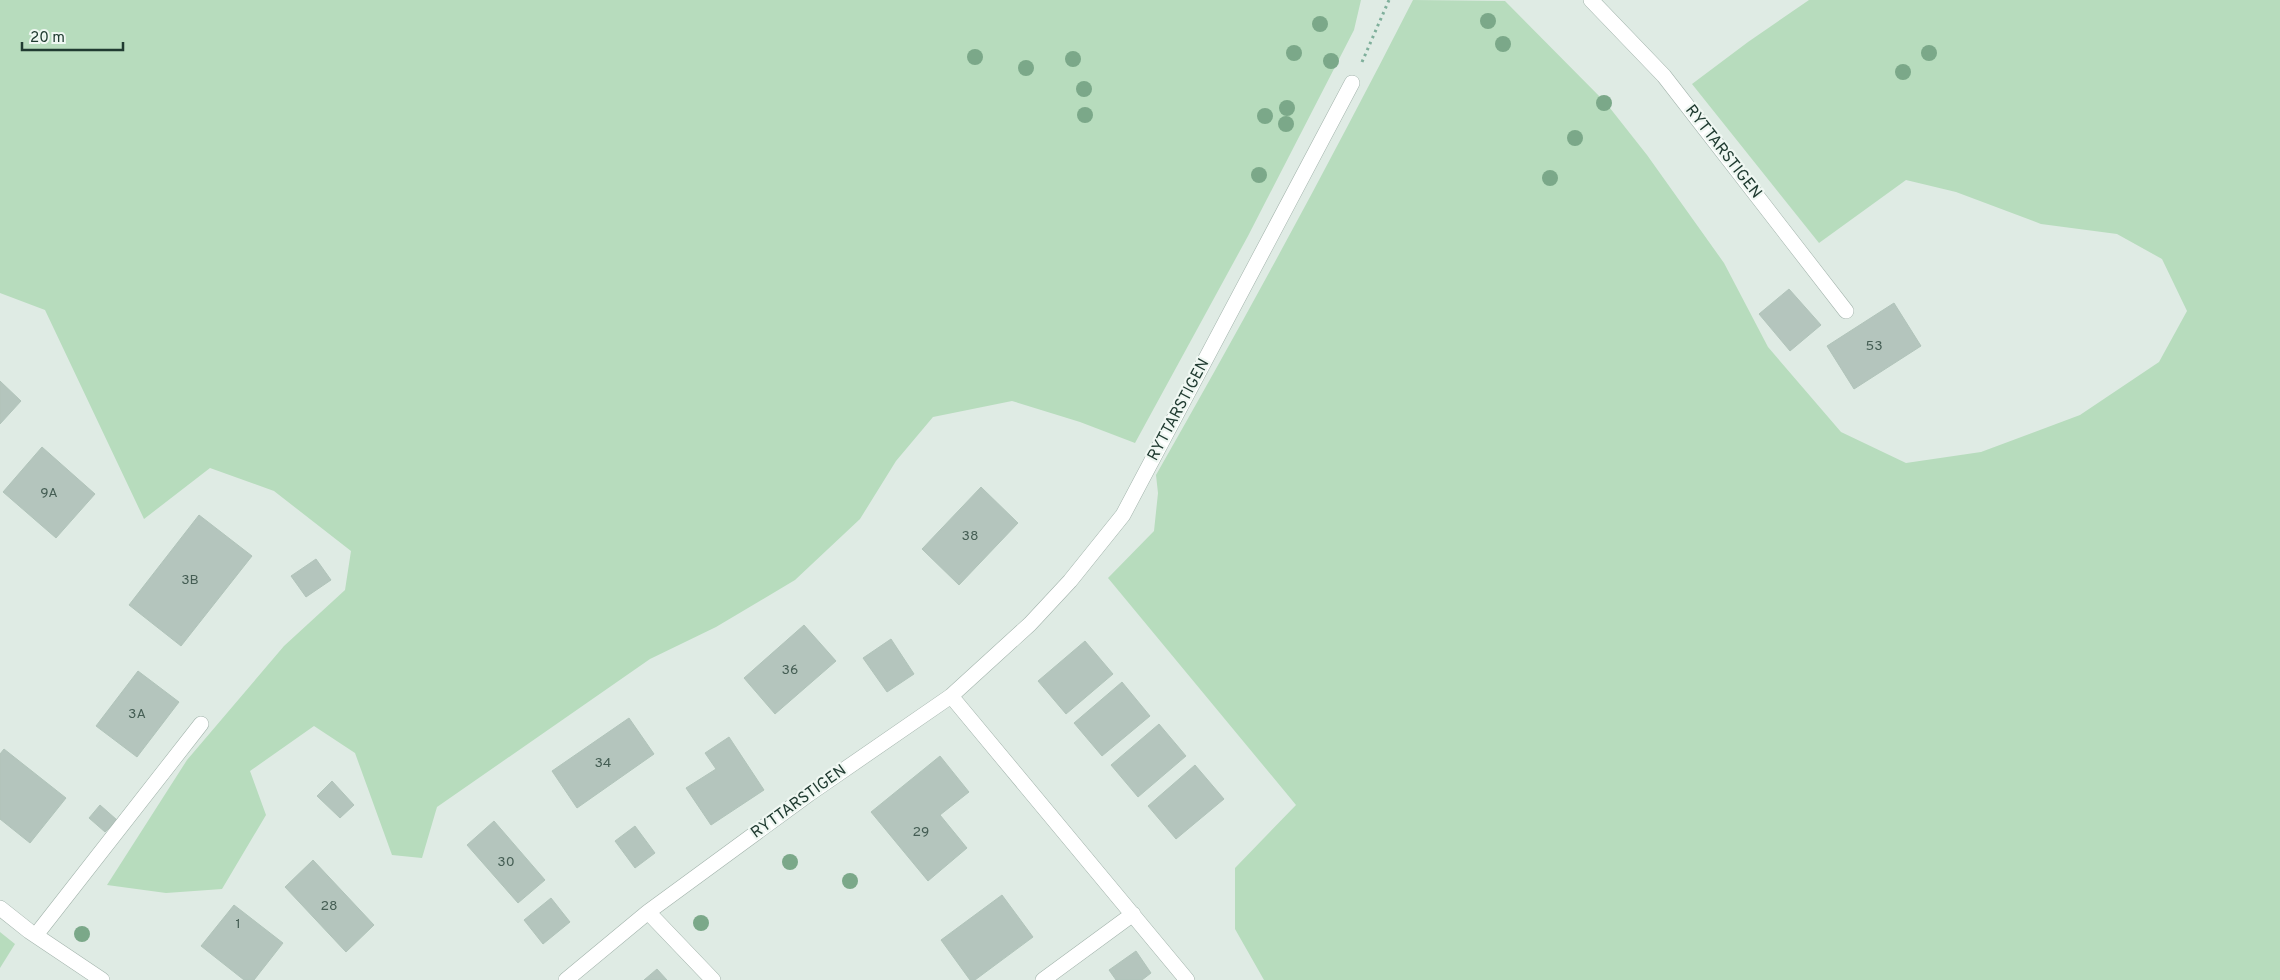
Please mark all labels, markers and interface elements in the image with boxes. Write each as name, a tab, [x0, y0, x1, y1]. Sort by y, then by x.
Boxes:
scale bar	[22, 20, 124, 52]
text: 20 m	[30, 29, 65, 48]
street label: RYTTARSTIGEN	[1680, 101, 1766, 203]
house number: 53	[1865, 338, 1883, 355]
street label: RYTTARSTIGEN	[1144, 355, 1214, 465]
house number: 9A	[40, 485, 58, 502]
house number: 38	[962, 528, 978, 545]
house number: 3B	[181, 572, 199, 589]
house number: 36	[782, 662, 798, 679]
house number: 3A	[128, 706, 146, 723]
house number: 34	[594, 755, 612, 772]
street label: RYTTARSTIGEN	[747, 761, 851, 843]
house number: 29	[913, 824, 929, 841]
house number: 30	[497, 854, 515, 871]
house number: 28	[320, 898, 338, 915]
house number: 1	[235, 916, 241, 933]

